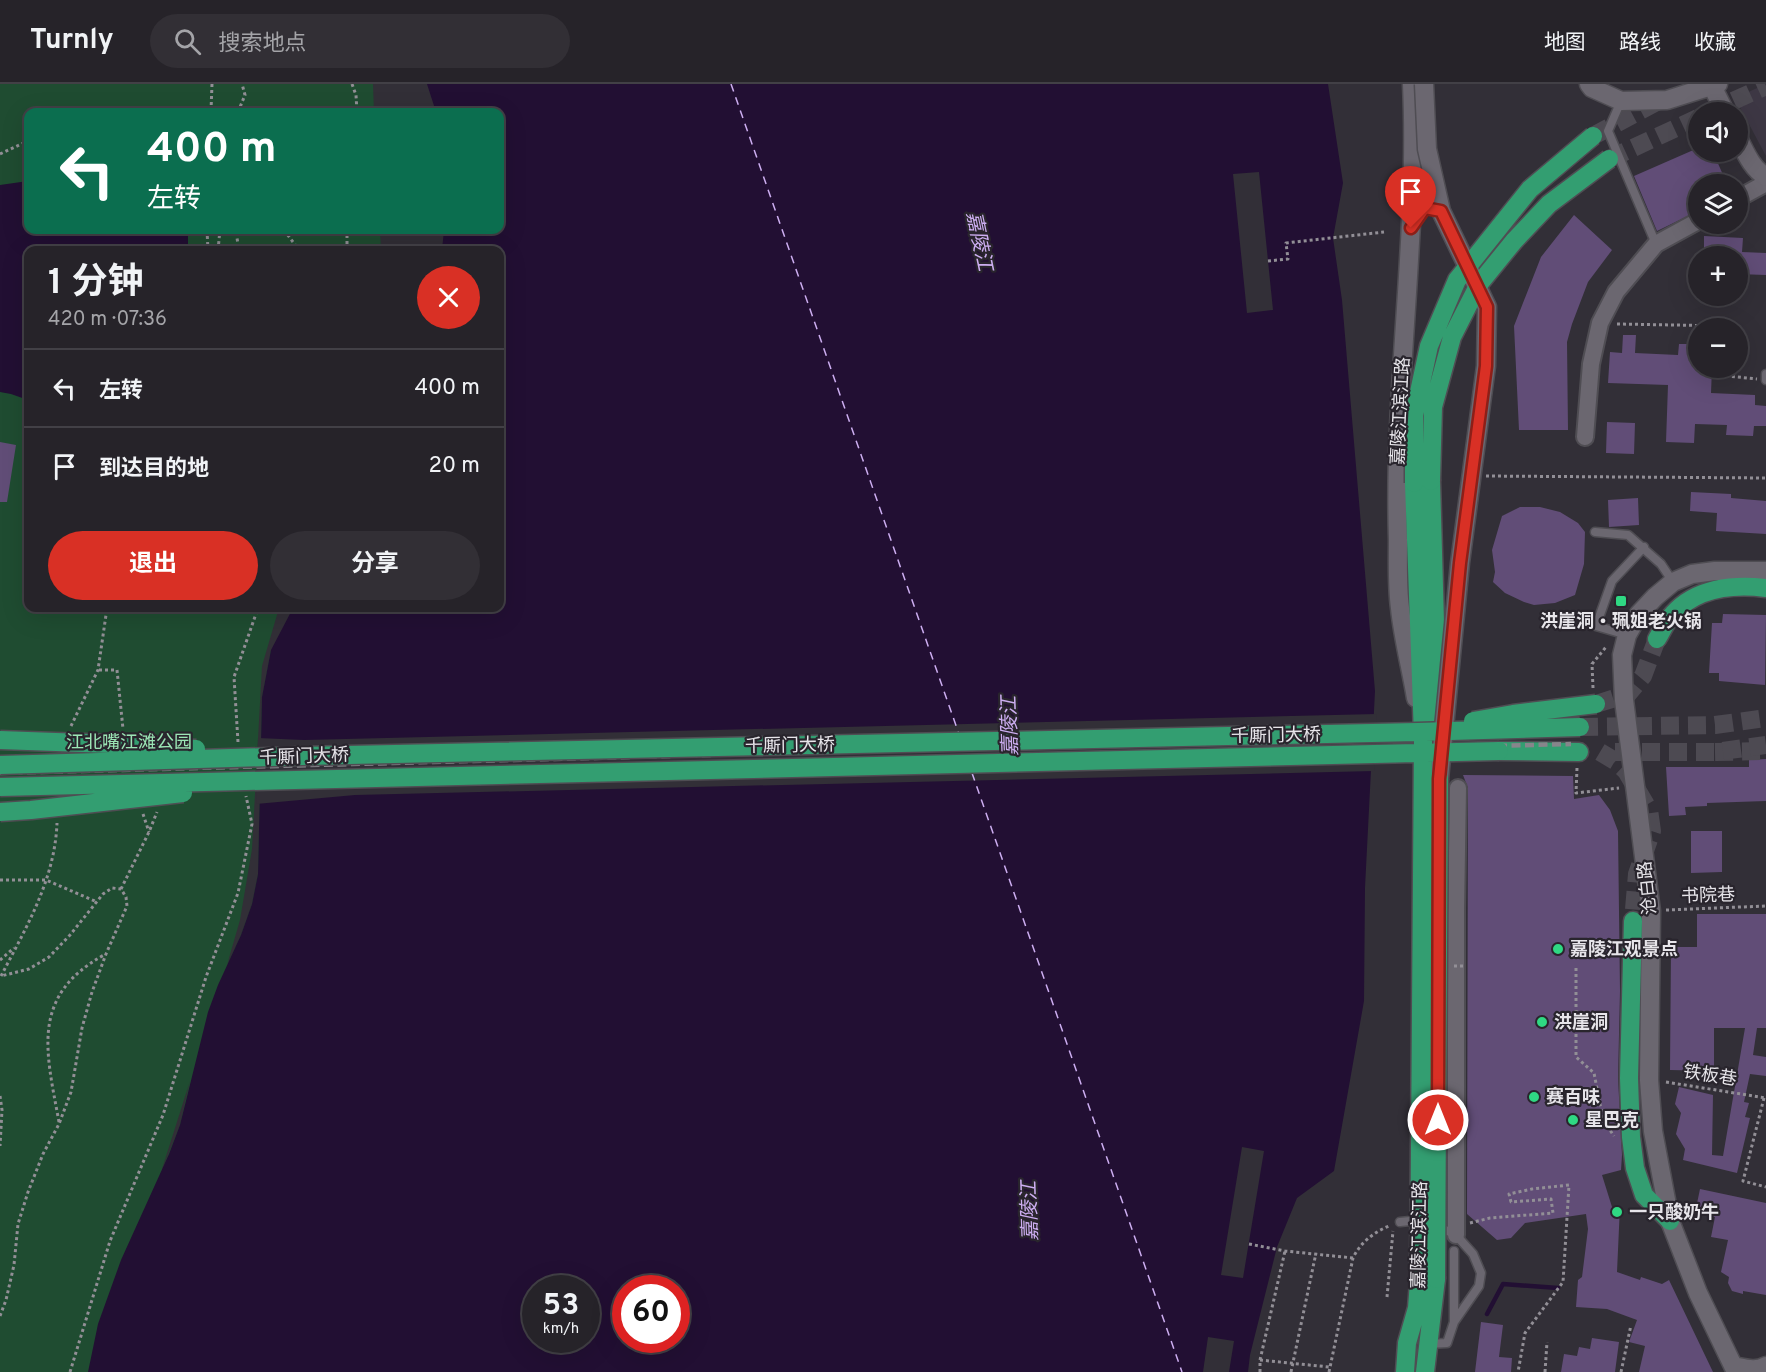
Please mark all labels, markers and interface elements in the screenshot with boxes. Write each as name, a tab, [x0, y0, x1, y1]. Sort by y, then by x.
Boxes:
search box	[150, 14, 570, 68]
text: Turnly	[30, 23, 114, 59]
icon: search	[171, 25, 204, 58]
text: 地图	[1544, 30, 1586, 57]
text: 路线	[1619, 30, 1661, 57]
text: 收藏	[1694, 30, 1736, 57]
text: 搜索地点	[219, 31, 307, 58]
map controls	[1688, 102, 1748, 378]
button: sound	[1688, 102, 1748, 162]
text: 400 m	[147, 124, 277, 177]
icon: left	[48, 132, 126, 210]
pin	[1385, 166, 1436, 228]
button: layers	[1688, 174, 1748, 234]
icon: arrive	[1394, 175, 1427, 208]
text: 左转	[147, 183, 201, 217]
water label: 嘉陵江	[959, 209, 997, 275]
button: +	[1688, 246, 1748, 306]
text: 1 分钟	[48, 261, 143, 307]
button: close	[417, 266, 480, 329]
text: 420 m · 07:36	[48, 307, 167, 333]
button: −	[1688, 318, 1748, 378]
street label: 嘉陵江滨江路	[1387, 357, 1416, 466]
icon: left	[48, 372, 81, 405]
text: 400 m	[414, 375, 480, 402]
text: 左转	[99, 378, 143, 405]
icon: arrive	[48, 450, 81, 483]
text: 20 m	[429, 453, 480, 480]
text: 到达目的地	[99, 456, 209, 483]
button: 退出	[48, 531, 258, 600]
button: 分享	[270, 531, 480, 600]
marker: 洪崖洞‧珮姐老火锅	[1614, 594, 1628, 608]
place label: 洪崖洞‧珮姐老火锅	[1540, 611, 1702, 634]
water label: 嘉陵江	[997, 693, 1025, 756]
street label: 千厮门大桥	[1231, 724, 1321, 749]
park label: 江北嘴江滩公园	[66, 732, 192, 755]
street label: 千厮门大桥	[745, 734, 835, 759]
street label: 千厮门大桥	[259, 744, 349, 771]
street label: 沧白路	[1634, 860, 1663, 916]
street label: 书院巷	[1681, 884, 1735, 909]
place label: 嘉陵江观景点	[1570, 939, 1678, 962]
marker: 嘉陵江观景点	[1551, 942, 1565, 956]
place label: 洪崖洞	[1554, 1012, 1608, 1035]
marker: 洪崖洞	[1535, 1015, 1549, 1029]
street label: 铁板巷	[1681, 1061, 1738, 1092]
place label: 赛百味	[1546, 1086, 1600, 1110]
position arrow	[1406, 1088, 1470, 1152]
marker: 赛百味	[1527, 1090, 1541, 1104]
place label: 星巴克	[1585, 1110, 1639, 1133]
marker: 星巴克	[1566, 1113, 1580, 1127]
water label: 嘉陵江	[1017, 1178, 1045, 1241]
street label: 嘉陵江滨江路	[1408, 1181, 1433, 1289]
place label: 一只酸奶牛	[1629, 1202, 1719, 1225]
marker: 一只酸奶牛	[1610, 1205, 1624, 1219]
speed limit sign: 60	[612, 1275, 690, 1353]
text: 53	[543, 1288, 579, 1325]
text: km/h	[543, 1320, 579, 1339]

